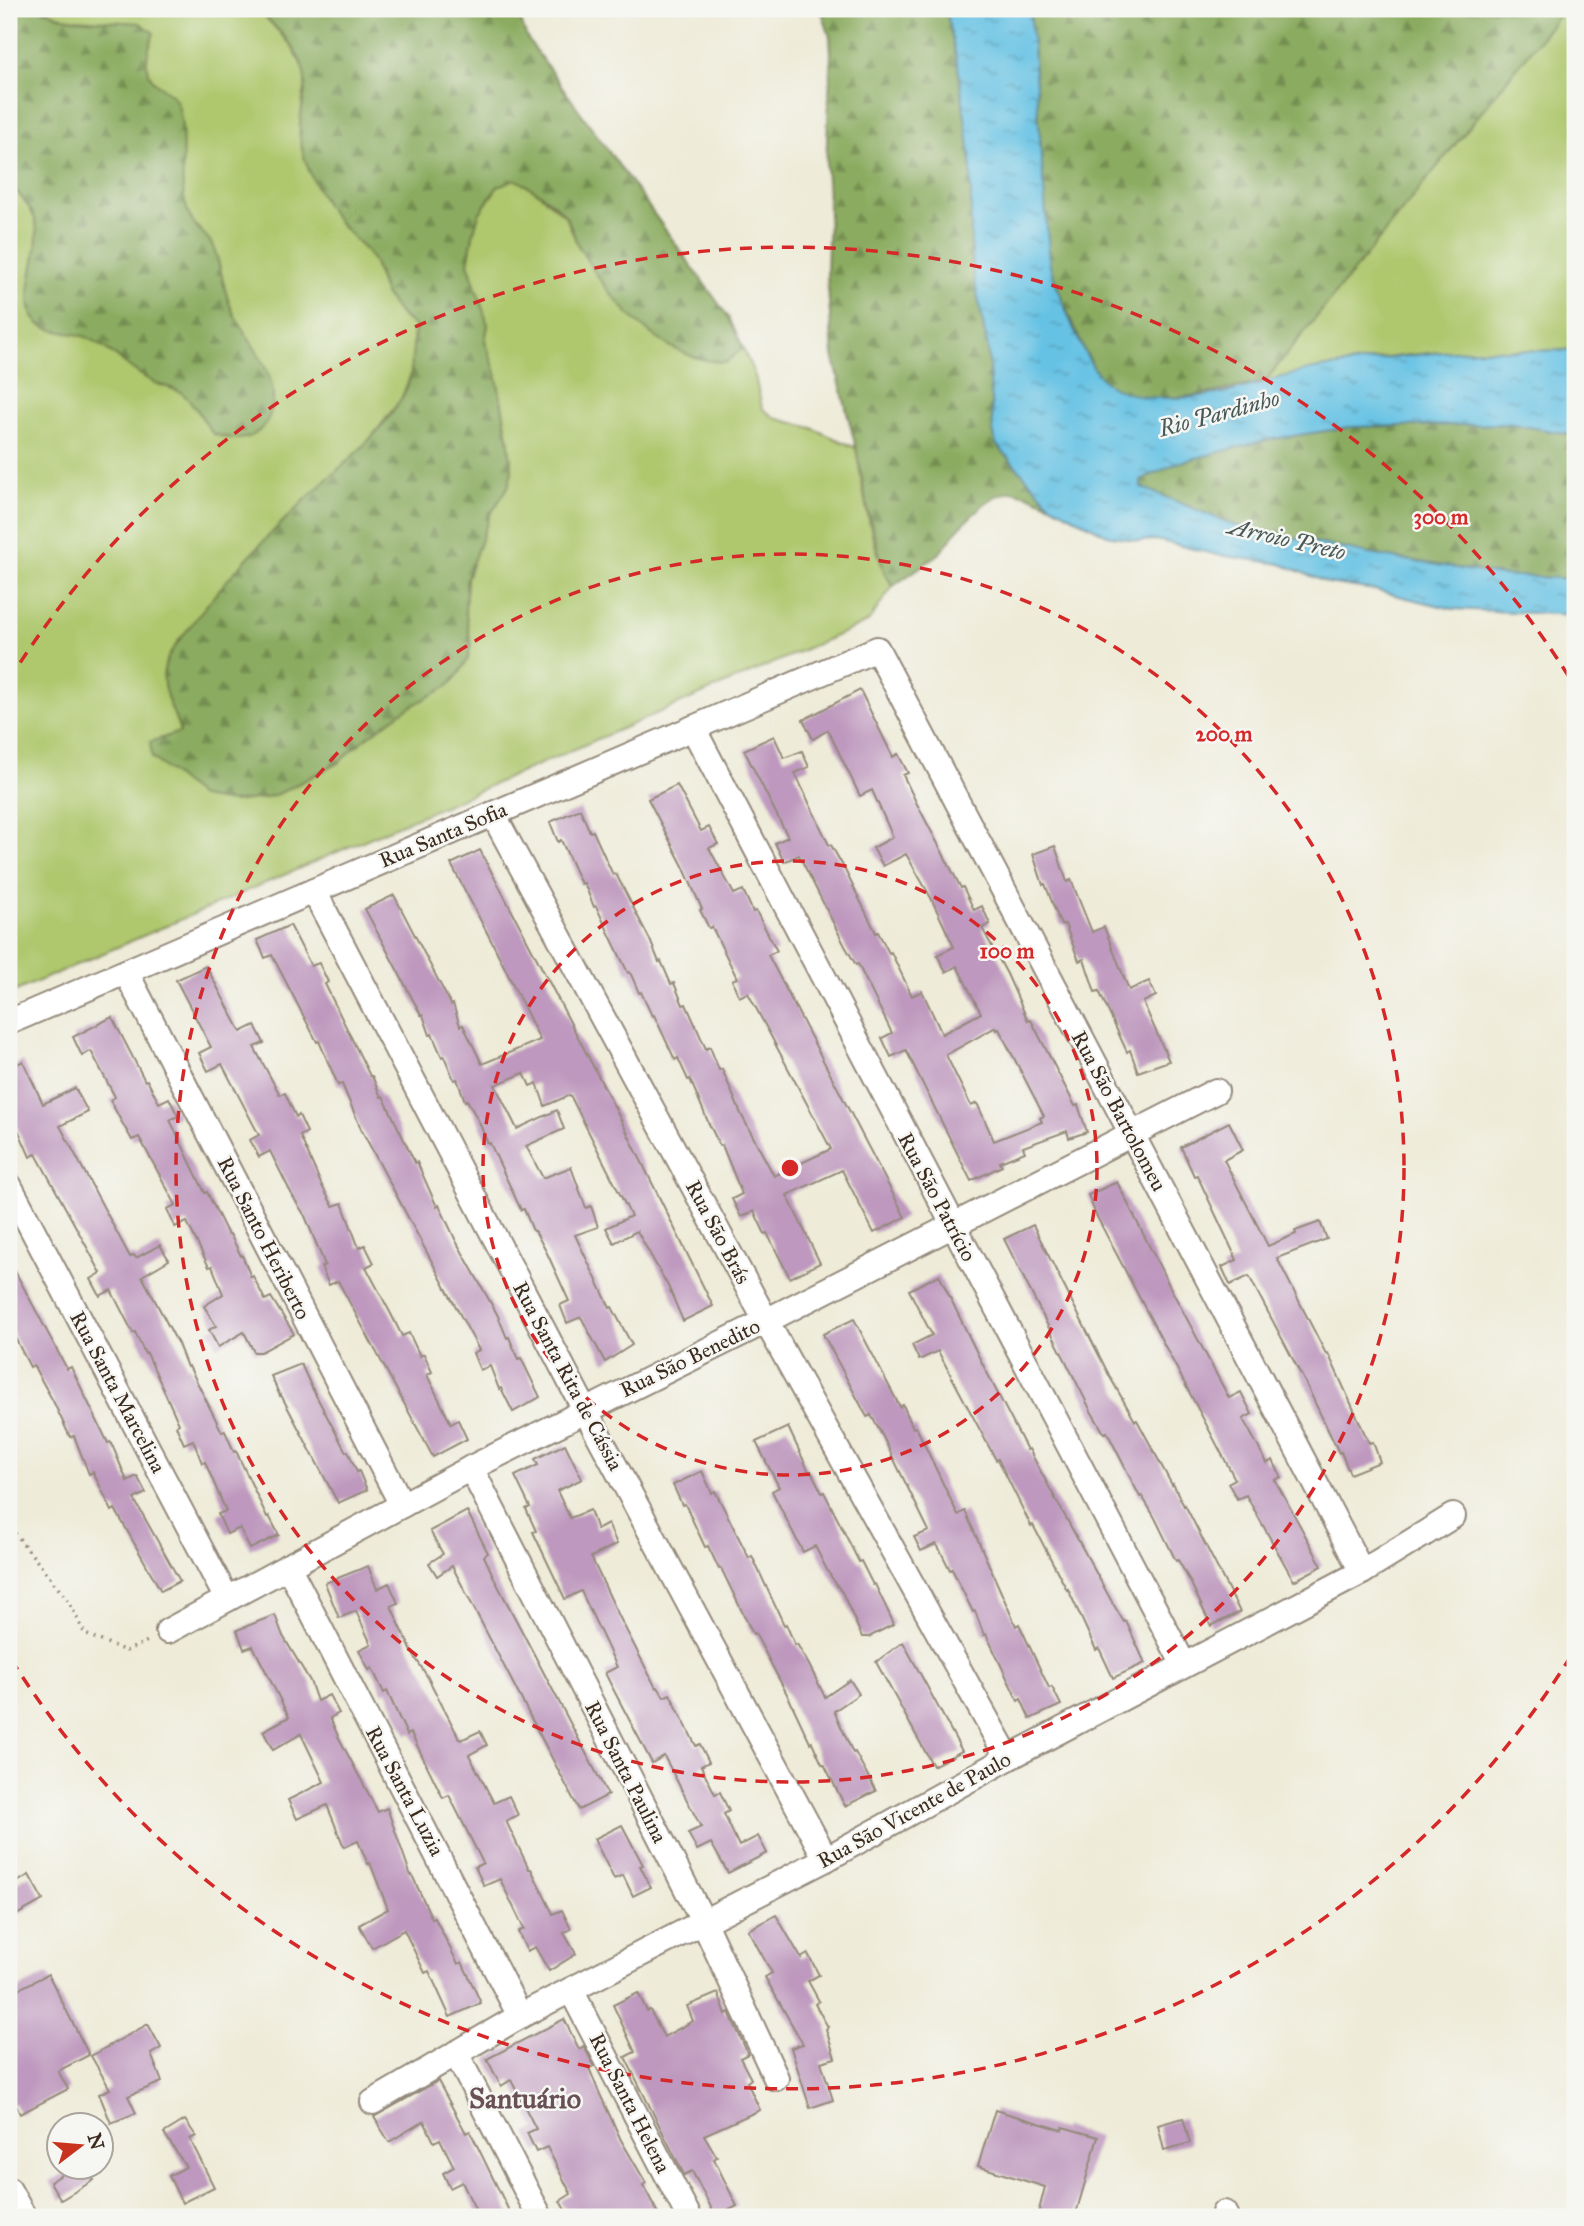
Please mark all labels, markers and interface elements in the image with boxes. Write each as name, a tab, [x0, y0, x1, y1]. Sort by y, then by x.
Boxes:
water label: Rio Pardinho	[1155, 383, 1283, 443]
text: 300 m	[1413, 504, 1469, 530]
water label: Arroio Preto	[1224, 511, 1349, 566]
text: 200 m	[1196, 721, 1253, 747]
street label: Rua Santa Sofia	[375, 796, 511, 874]
text: 100 m	[980, 938, 1035, 964]
street label: Rua São Bartolomeu	[1066, 1026, 1172, 1196]
street label: Rua São Patrício	[892, 1128, 982, 1266]
street label: Rua Santo Heriberto	[212, 1152, 316, 1324]
centre of rings	[778, 1156, 802, 1180]
street label: Rua São Brás	[680, 1176, 756, 1288]
street label: Rua Santa Rita de Cássia	[507, 1277, 629, 1475]
street label: Rua Santa Marcelina	[64, 1307, 172, 1478]
street label: Rua São Benedito	[616, 1313, 764, 1403]
street label: Rua Santa Paulina	[579, 1697, 673, 1847]
street label: Rua Santa Luzia	[360, 1722, 450, 1860]
street label: Rua São Vicente de Paulo	[813, 1746, 1015, 1874]
street label: Rua Santa Helena	[584, 2029, 676, 2177]
district label: Santuário	[469, 2081, 581, 2116]
north arrow	[46, 2110, 116, 2180]
text: N	[83, 2131, 109, 2152]

